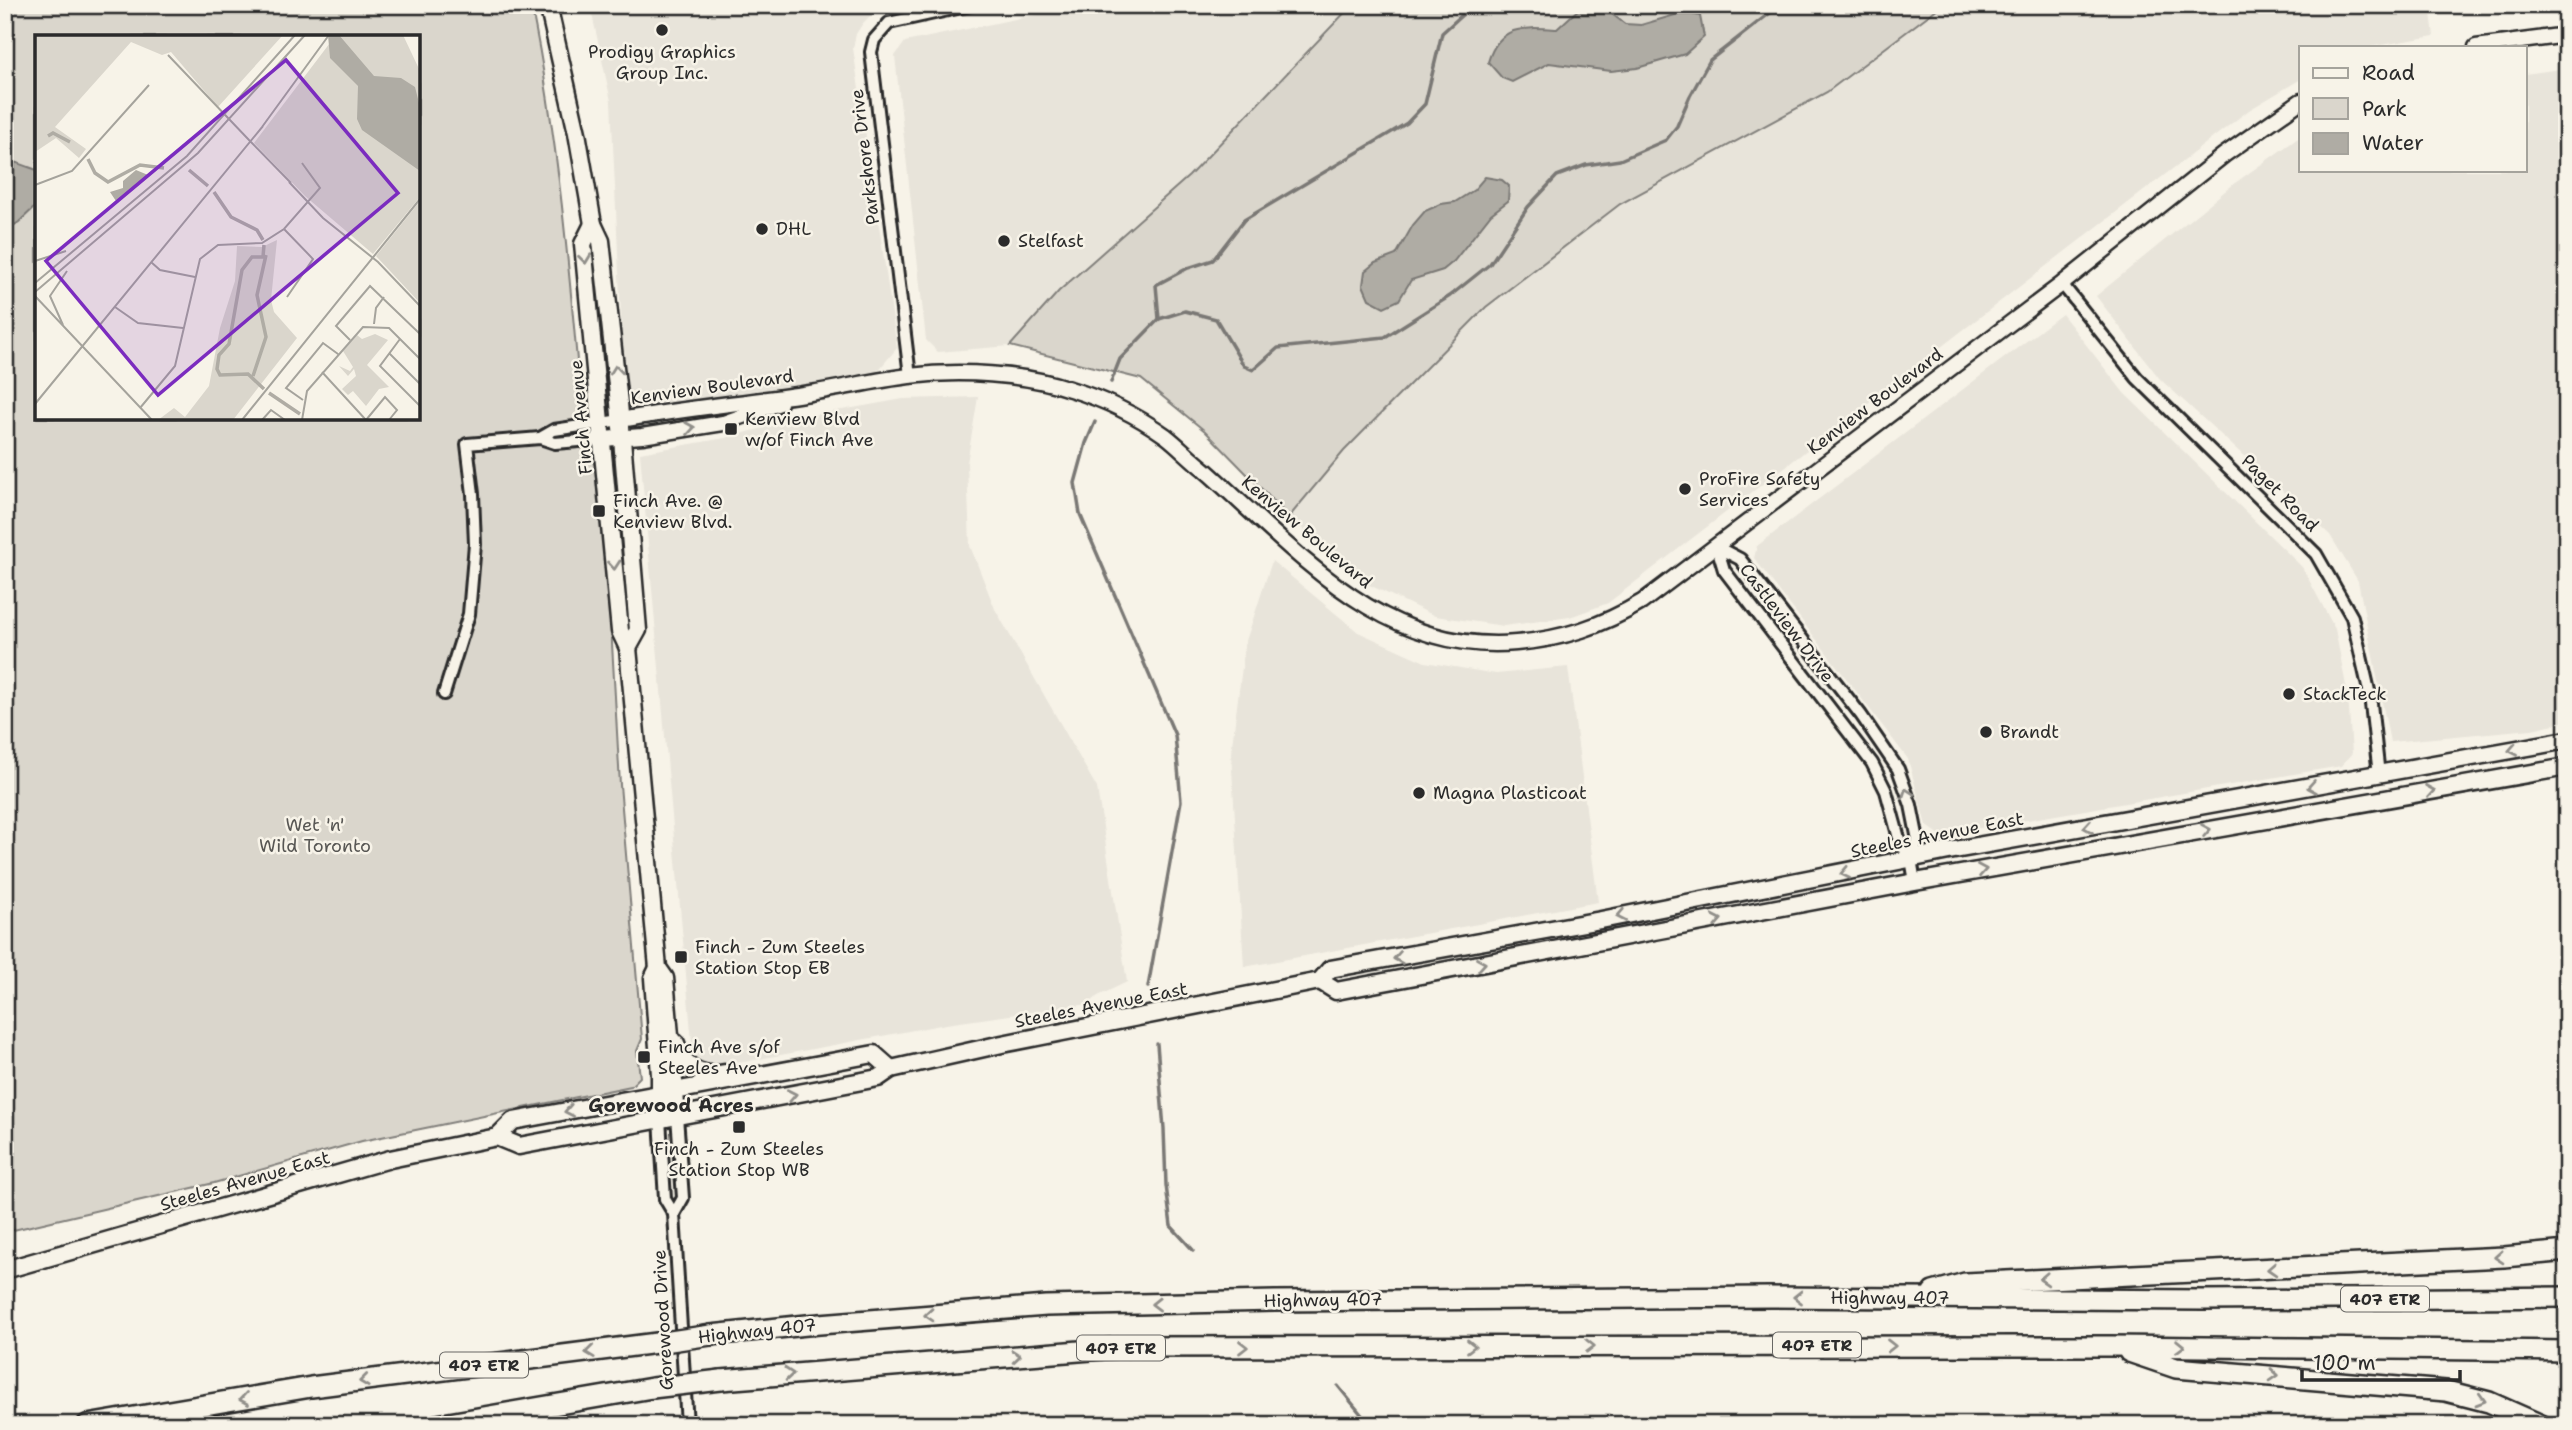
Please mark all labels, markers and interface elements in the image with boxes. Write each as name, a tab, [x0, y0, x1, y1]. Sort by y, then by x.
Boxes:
marker: Prodigy Graphics Group Inc.	[654, 22, 670, 38]
inset map	[35, 35, 420, 420]
place label: Prodigy Graphics Group Inc.	[588, 40, 736, 85]
legend	[2299, 46, 2526, 172]
text: Road	[2362, 59, 2415, 87]
street label: Parkshore Drive	[845, 88, 885, 226]
text: Park	[2362, 95, 2407, 123]
text: Water	[2362, 129, 2424, 157]
place label: DHL	[776, 217, 811, 241]
marker: DHL	[754, 221, 770, 237]
place label: Stelfast	[1018, 229, 1084, 253]
marker: Stelfast	[996, 233, 1012, 249]
one-way arrow	[578, 253, 593, 265]
street label: Kenview Boulevard	[1802, 342, 1948, 460]
street label: Finch Avenue	[564, 359, 598, 475]
one-way arrow	[608, 364, 623, 376]
street label: Kenview Boulevard	[629, 364, 795, 410]
place label: Kenview Blvd w/of Finch Ave	[745, 407, 874, 452]
one-way arrow	[684, 421, 696, 436]
marker: Kenview Blvd w/of Finch Ave	[723, 421, 739, 437]
street label: Paget Road	[2236, 449, 2324, 537]
place label: ProFire Safety Services	[1699, 467, 1820, 512]
street label: Kenview Boulevard	[1236, 470, 1378, 594]
marker: ProFire Safety Services	[1677, 481, 1693, 497]
place label: Finch Ave. @ Kenview Blvd.	[613, 489, 732, 534]
marker: Finch Ave. @ Kenview Blvd.	[591, 503, 607, 519]
street label: Castleview Drive	[1734, 558, 1840, 688]
one-way arrow	[606, 559, 621, 570]
place label: StackTeck	[2303, 682, 2387, 706]
marker: StackTeck	[2281, 686, 2297, 702]
place label: Brandt	[2000, 720, 2059, 744]
marker: Brandt	[1978, 724, 1994, 740]
one-way arrow	[2507, 741, 2519, 756]
one-way arrow	[2306, 779, 2318, 794]
place label: Magna Plasticoat	[1433, 781, 1587, 805]
one-way arrow	[2424, 784, 2436, 799]
marker: Magna Plasticoat	[1411, 785, 1427, 801]
one-way arrow	[1901, 787, 1915, 799]
street label: Steeles Avenue East	[1848, 806, 2026, 864]
park label: Wet 'n' Wild Toronto	[259, 813, 371, 858]
one-way arrow	[2082, 818, 2094, 833]
one-way arrow	[2200, 823, 2212, 838]
one-way arrow	[1976, 863, 1988, 878]
one-way arrow	[1839, 864, 1851, 879]
one-way arrow	[1615, 908, 1627, 923]
one-way arrow	[1711, 914, 1723, 929]
place label: Finch - Zum Steeles Station Stop EB	[695, 935, 865, 980]
marker: Finch - Zum Steeles Station Stop EB	[673, 949, 689, 965]
one-way arrow	[1392, 950, 1404, 965]
one-way arrow	[1475, 957, 1487, 972]
street label: Steeles Avenue East	[1012, 976, 1190, 1034]
place label: Finch Ave s/of Steeles Ave	[658, 1035, 780, 1080]
marker: Finch Ave s/of Steeles Ave	[636, 1049, 652, 1065]
one-way arrow	[786, 1088, 798, 1103]
district label: Gorewood Acres	[588, 1093, 754, 1118]
one-way arrow	[563, 1102, 575, 1117]
marker: Finch - Zum Steeles Station Stop WB	[731, 1119, 747, 1135]
place label: Finch - Zum Steeles Station Stop WB	[654, 1137, 824, 1182]
street label: Steeles Avenue East	[157, 1145, 333, 1217]
street label: Gorewood Drive	[647, 1249, 679, 1391]
one-way arrow	[2493, 1249, 2504, 1264]
one-way arrow	[2266, 1261, 2277, 1276]
one-way arrow	[2039, 1271, 2050, 1286]
street label: Highway 407	[1830, 1286, 1950, 1310]
street label: Highway 407	[1263, 1287, 1383, 1313]
road number: 407 ETR	[2341, 1287, 2429, 1312]
one-way arrow	[1792, 1289, 1802, 1305]
one-way arrow	[1150, 1296, 1161, 1311]
one-way arrow	[923, 1307, 934, 1322]
street label: Highway 407	[697, 1313, 817, 1349]
road number: 407 ETR	[1773, 1332, 1861, 1358]
road number: 407 ETR	[1077, 1336, 1165, 1360]
one-way arrow	[1466, 1338, 1477, 1354]
one-way arrow	[1586, 1338, 1596, 1354]
one-way arrow	[1887, 1338, 1897, 1354]
one-way arrow	[1239, 1339, 1249, 1355]
one-way arrow	[2175, 1339, 2186, 1354]
scale bar	[2302, 1339, 2460, 1383]
one-way arrow	[584, 1344, 595, 1359]
one-way arrow	[1011, 1349, 1022, 1364]
text: 100 m	[2313, 1349, 2376, 1377]
road number: 407 ETR	[440, 1352, 528, 1378]
one-way arrow	[784, 1367, 795, 1382]
one-way arrow	[2269, 1367, 2280, 1382]
one-way arrow	[358, 1373, 370, 1388]
one-way arrow	[238, 1391, 250, 1406]
one-way arrow	[2475, 1392, 2487, 1407]

